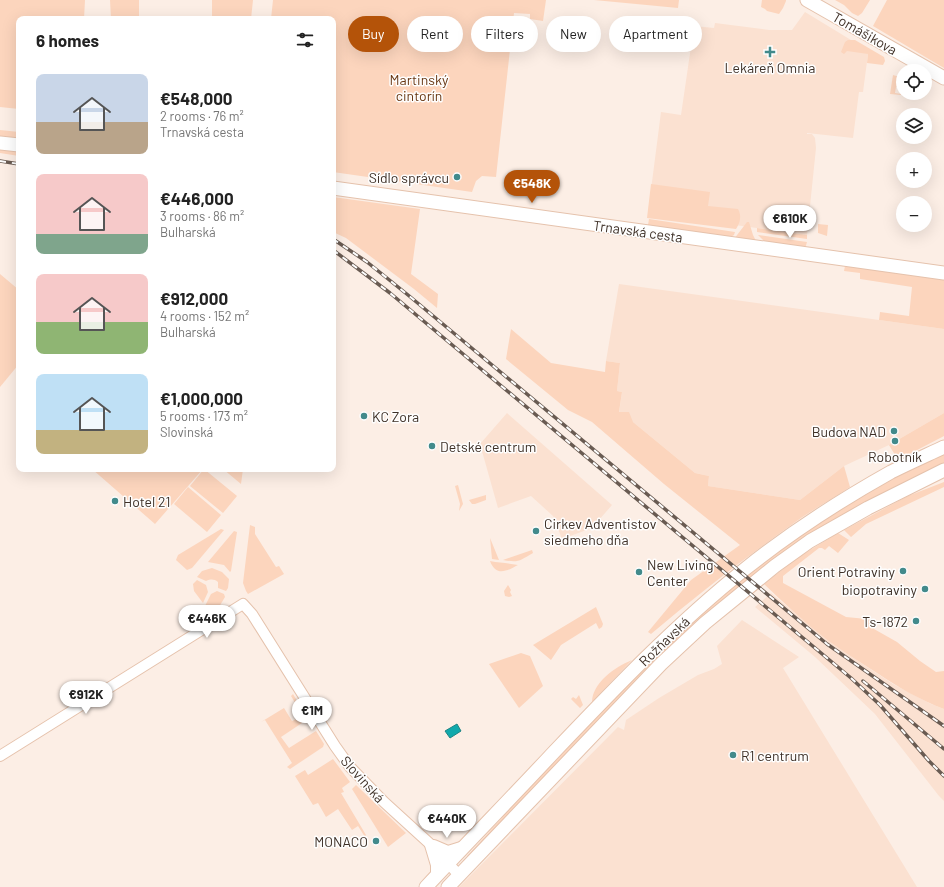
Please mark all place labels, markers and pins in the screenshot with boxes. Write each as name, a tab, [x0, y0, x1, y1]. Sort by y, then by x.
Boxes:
marker: Lekáreň Omnia	[765, 47, 775, 57]
place label: Lekáreň Omnia	[725, 59, 815, 76]
place label: Sídlo správcu	[369, 169, 449, 186]
pin: €548K	[504, 170, 560, 204]
marker: Sídlo správcu	[452, 172, 462, 182]
pin: €610K	[762, 205, 818, 239]
place label: KC Zora	[372, 408, 419, 425]
marker: KC Zora	[359, 411, 369, 421]
place label: Budova NAD	[812, 423, 886, 440]
marker: Budova NAD	[889, 426, 899, 436]
marker: Robotník	[890, 436, 900, 446]
place label: Detské centrum	[440, 438, 536, 455]
marker: Detské centrum	[427, 441, 437, 451]
place label: Robotník	[868, 448, 922, 465]
place label: Hotel 21	[123, 493, 170, 510]
marker: Hotel 21	[110, 496, 120, 506]
place label: Cirkev Adventistov siedmeho dňa	[544, 515, 657, 548]
marker: Cirkev Adventistov siedmeho dňa	[531, 526, 541, 536]
place label: New Living Center	[647, 556, 713, 589]
place label: Orient Potraviny	[798, 563, 896, 580]
marker: Orient Potraviny	[898, 566, 908, 576]
marker: New Living Center	[634, 567, 644, 577]
place label: biopotraviny	[842, 581, 918, 598]
marker: biopotraviny	[920, 584, 930, 594]
pin: €446K	[179, 605, 235, 639]
place label: Ts-1872	[862, 613, 908, 630]
marker: Ts-1872	[911, 616, 921, 626]
pin: €912K	[58, 681, 114, 715]
pin: €1M	[293, 697, 331, 731]
place label: R1 centrum	[741, 747, 809, 764]
marker: R1 centrum	[728, 750, 738, 760]
pin: €440K	[419, 805, 475, 839]
place label: MONACO	[314, 833, 368, 850]
marker: MONACO	[371, 836, 381, 846]

